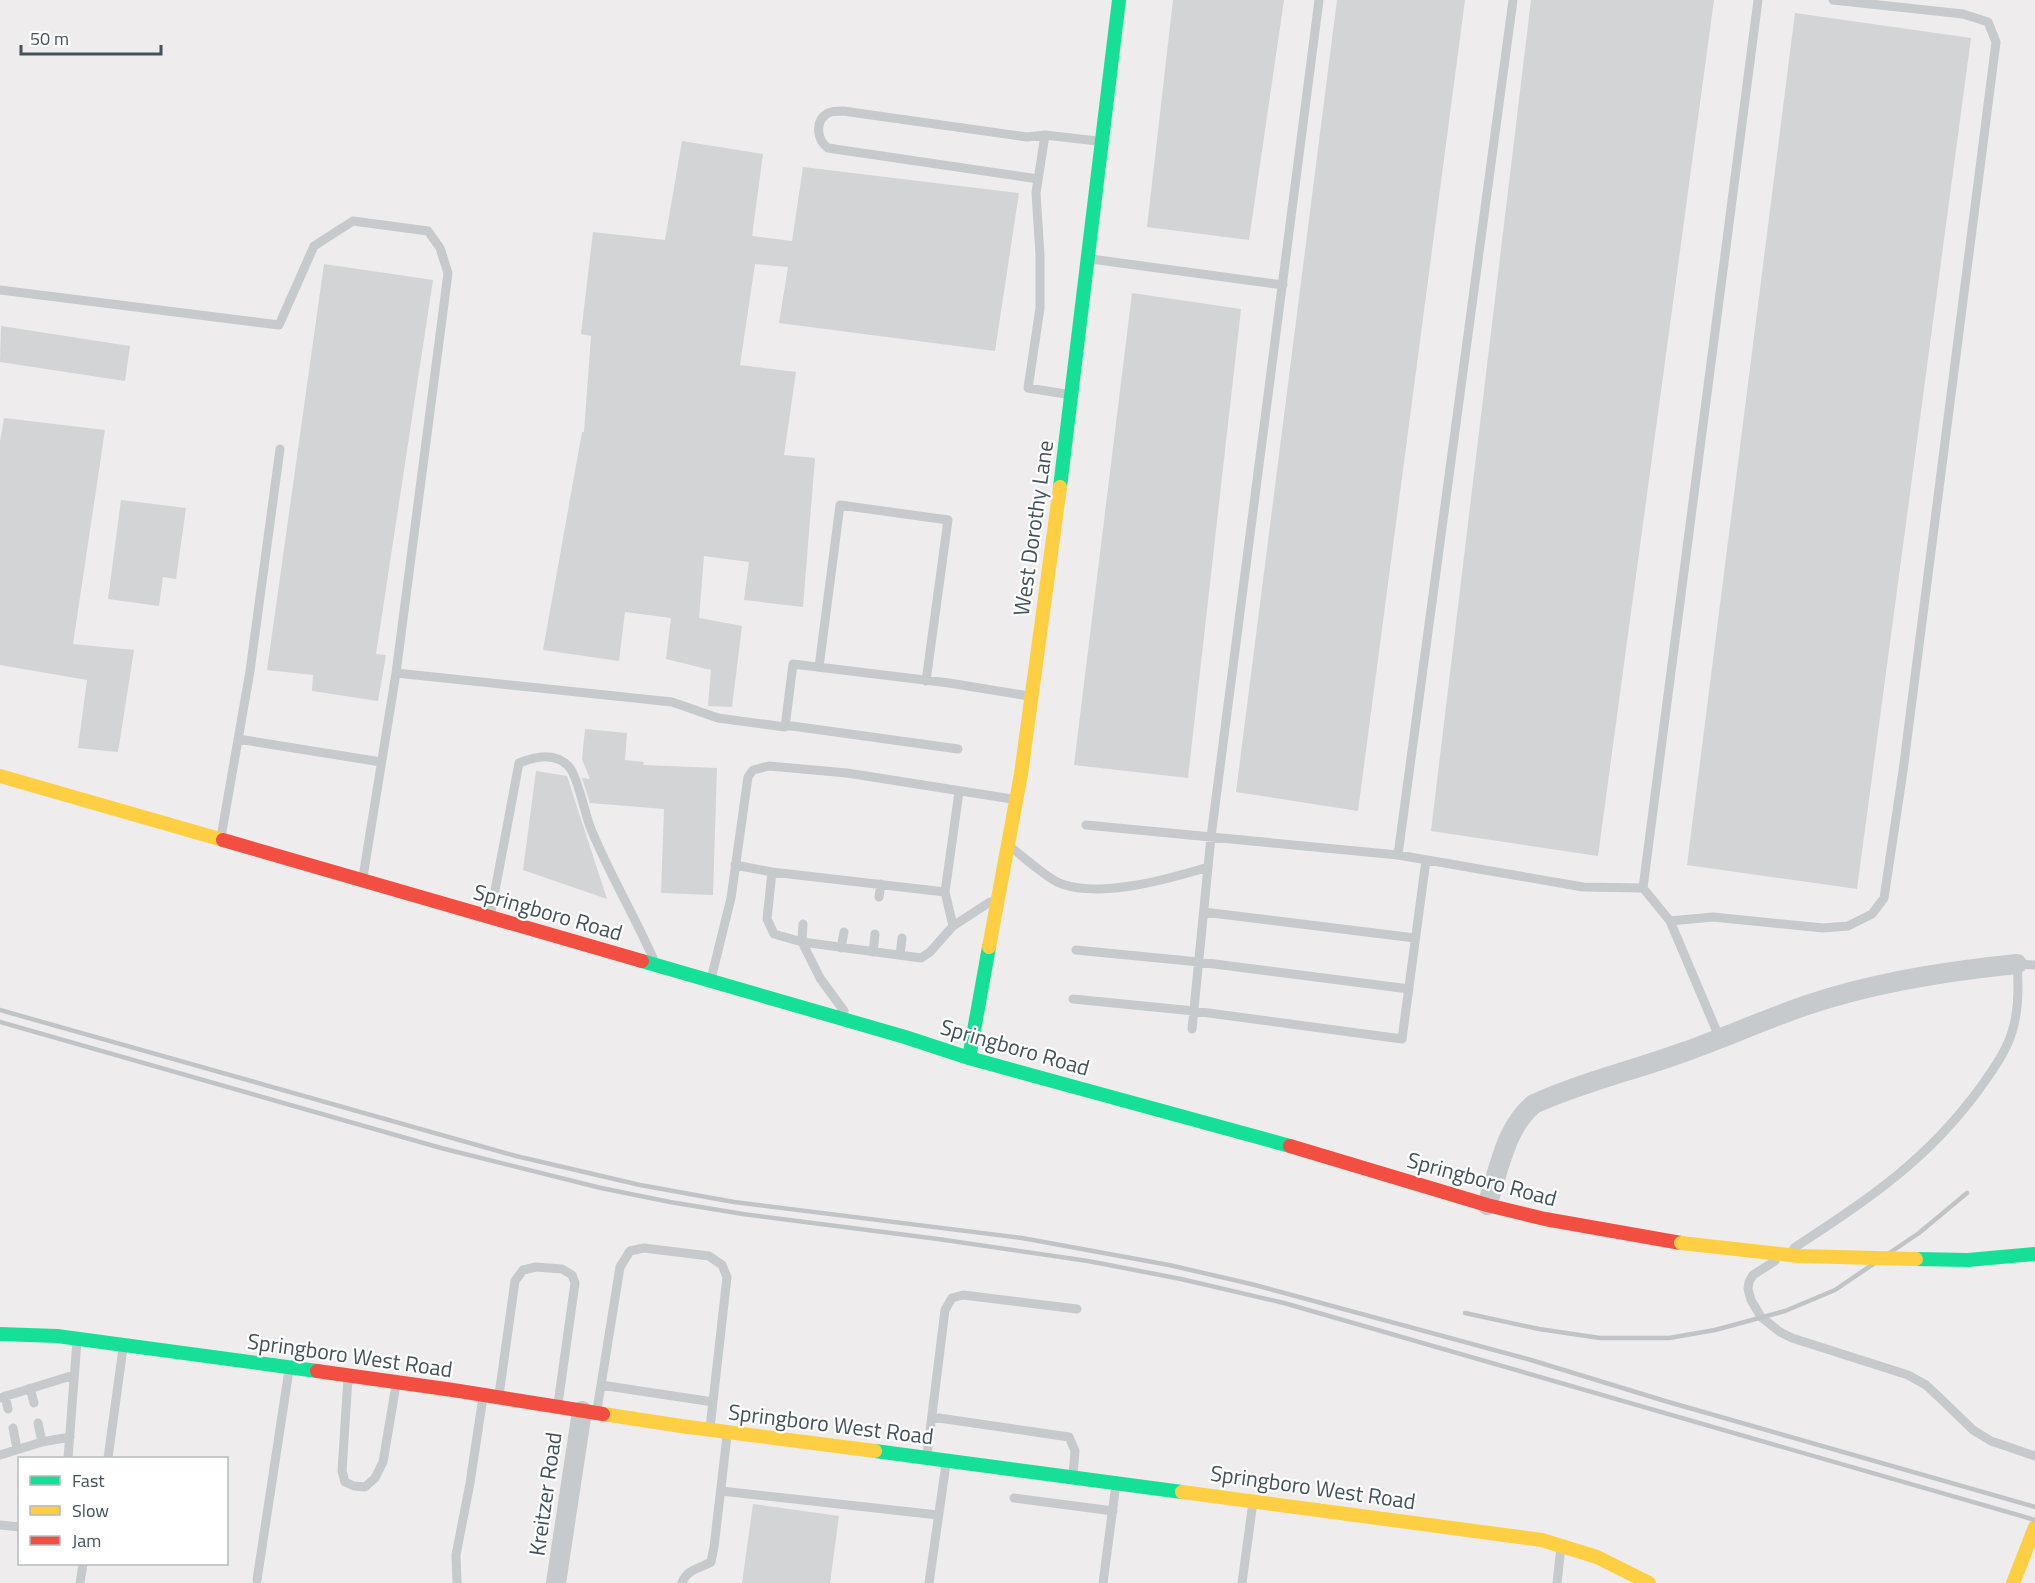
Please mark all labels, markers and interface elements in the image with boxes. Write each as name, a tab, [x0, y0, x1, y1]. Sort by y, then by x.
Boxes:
scale bar	[21, 18, 160, 56]
text: 50 m	[30, 25, 69, 52]
street label: West Dorothy Lane	[1004, 438, 1062, 618]
street label: Springboro Road	[469, 874, 627, 950]
street label: Springboro Road	[936, 1009, 1094, 1085]
street label: Springboro Road	[1403, 1143, 1561, 1215]
street label: Springboro West Road	[245, 1324, 455, 1386]
street label: Springboro West Road	[726, 1395, 936, 1453]
street label: Kreitzer Road	[519, 1430, 571, 1558]
street label: Springboro West Road	[1208, 1456, 1418, 1518]
legend	[18, 1457, 228, 1565]
text: Fast	[72, 1467, 105, 1494]
text: Slow	[72, 1497, 109, 1524]
text: Jam	[72, 1527, 101, 1554]

